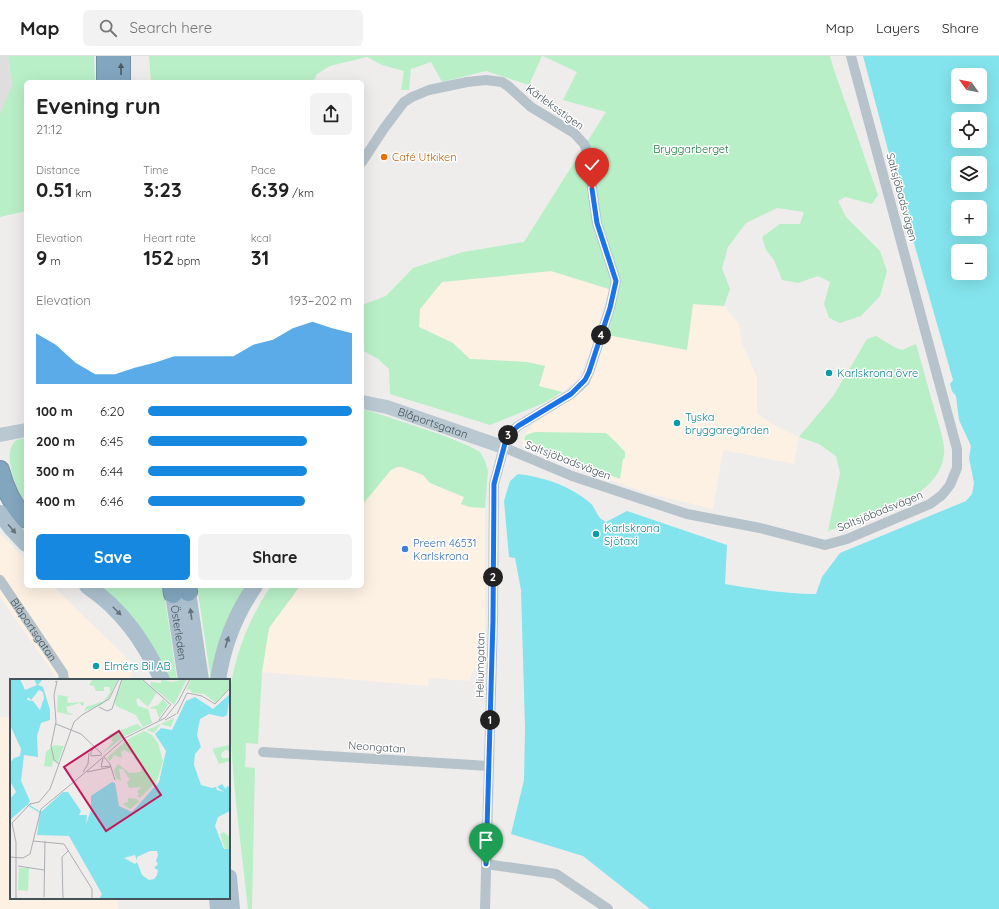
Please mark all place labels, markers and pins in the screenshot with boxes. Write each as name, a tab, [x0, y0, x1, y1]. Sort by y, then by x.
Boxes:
pin	[575, 148, 609, 189]
place label: Café Utkiken	[392, 150, 457, 164]
marker: Café Utkiken	[379, 152, 389, 162]
pin: 4	[591, 325, 611, 345]
place label: Karlskrona övre	[837, 366, 918, 380]
marker: Karlskrona övre	[824, 368, 834, 378]
place label: Tyska bryggaregården	[685, 410, 769, 437]
marker: Tyska bryggaregården	[672, 418, 682, 428]
pin: 3	[498, 425, 518, 445]
place label: Karlskrona Sjötaxi	[604, 521, 660, 548]
marker: Karlskrona Sjötaxi	[591, 529, 601, 539]
place label: Preem 46531 Karlskrona	[413, 536, 477, 563]
marker: Preem 46531 Karlskrona	[400, 544, 410, 554]
pin: 2	[483, 567, 503, 587]
place label: Elmérs Bil AB	[104, 659, 171, 673]
marker: Elmérs Bil AB	[91, 661, 101, 671]
pin: 1	[480, 710, 500, 730]
pin	[469, 823, 503, 864]

